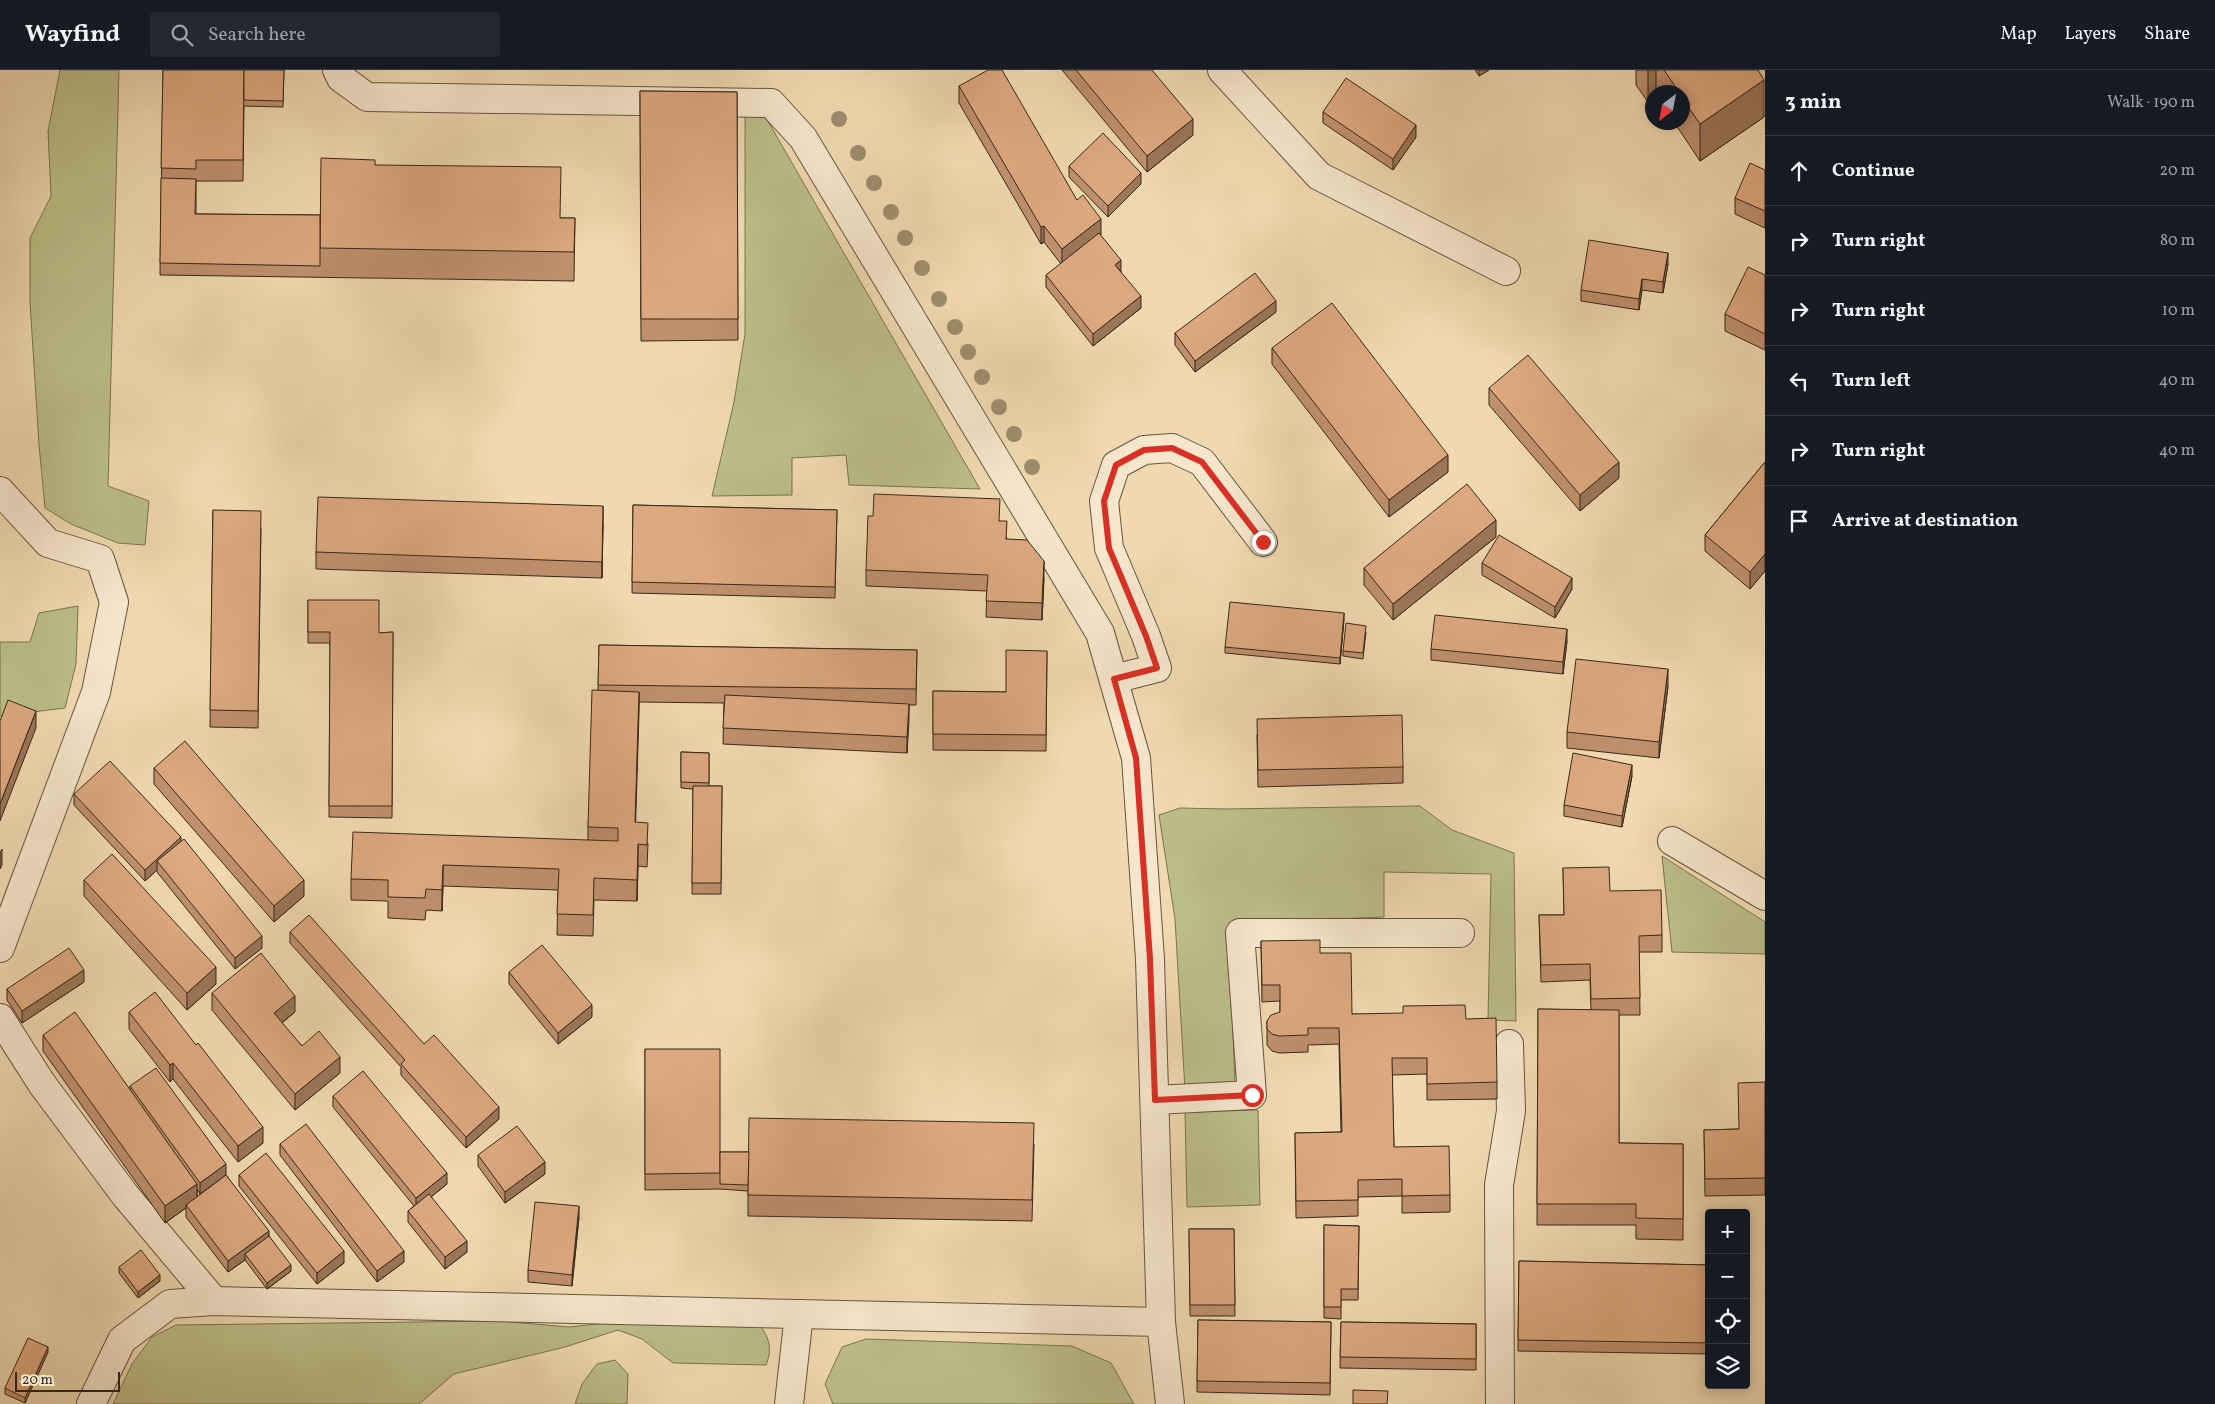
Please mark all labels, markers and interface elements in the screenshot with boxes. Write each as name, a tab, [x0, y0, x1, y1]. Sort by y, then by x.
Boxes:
search box	[150, 12, 500, 57]
text: Wayfind	[25, 18, 120, 52]
icon: search	[168, 21, 196, 49]
text: Search here	[208, 22, 305, 48]
text: Map	[2000, 22, 2036, 47]
text: Layers	[2064, 22, 2116, 47]
text: Share	[2144, 22, 2190, 47]
north arrow	[1645, 85, 1690, 130]
text: 3 min	[1785, 88, 1841, 117]
text: Walk · 190 m	[2107, 92, 2195, 114]
icon: ahead	[1785, 157, 1813, 185]
text: Continue	[1832, 158, 1915, 184]
text: 20 m	[2160, 160, 2195, 182]
icon: right	[1785, 227, 1813, 255]
text: Turn right	[1832, 228, 1925, 254]
text: 80 m	[2160, 230, 2195, 252]
icon: right	[1785, 297, 1813, 325]
text: Turn right	[1832, 298, 1925, 324]
text: 10 m	[2162, 300, 2195, 322]
icon: left	[1785, 367, 1813, 395]
text: Turn left	[1832, 368, 1911, 394]
text: 40 m	[2159, 370, 2195, 392]
icon: right	[1785, 437, 1813, 465]
text: Turn right	[1832, 438, 1925, 464]
text: 40 m	[2159, 440, 2195, 462]
icon: arrive	[1785, 507, 1813, 535]
text: Arrive at destination	[1832, 508, 2018, 534]
route end	[1252, 531, 1275, 554]
route start	[1241, 1084, 1264, 1107]
map controls	[1705, 1209, 1750, 1389]
button: +	[1705, 1209, 1750, 1254]
button: −	[1705, 1254, 1750, 1299]
button: locate	[1705, 1299, 1750, 1344]
button: layers	[1705, 1344, 1750, 1389]
scale bar	[15, 1369, 120, 1392]
text: 20 m	[22, 1371, 53, 1390]

